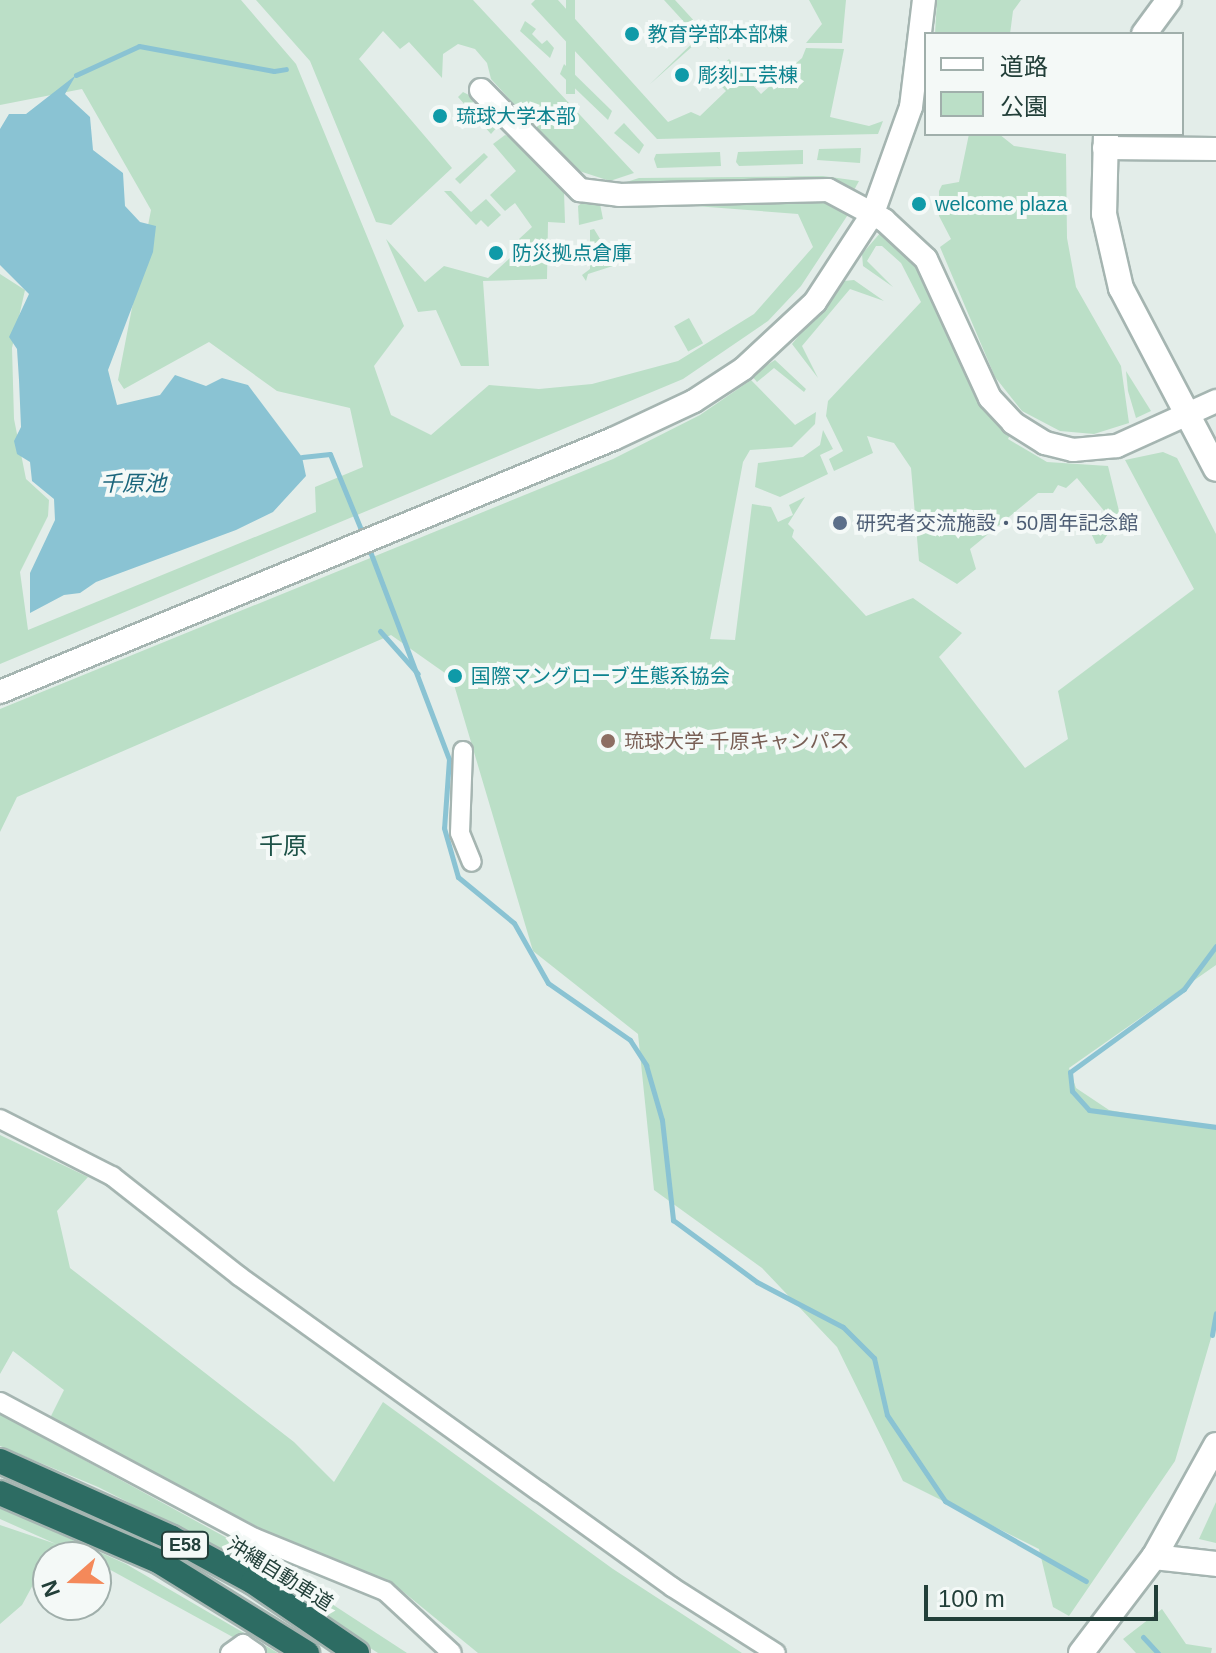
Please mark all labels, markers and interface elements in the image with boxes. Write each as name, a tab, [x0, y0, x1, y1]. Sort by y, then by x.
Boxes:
place label: 教育学部本部棟	[648, 22, 788, 46]
marker: 教育学部本部棟	[623, 25, 641, 43]
legend	[924, 32, 1184, 136]
text: 道路	[1000, 53, 1048, 80]
place label: 彫刻工芸棟	[698, 63, 798, 87]
marker: 彫刻工芸棟	[673, 66, 691, 84]
text: 公園	[1000, 93, 1048, 120]
place label: 琉球大学本部	[456, 104, 576, 128]
marker: 琉球大学本部	[431, 107, 449, 125]
place label: welcome plaza	[935, 192, 1067, 216]
marker: welcome plaza	[910, 195, 928, 213]
place label: 防災拠点倉庫	[512, 241, 632, 265]
marker: 防災拠点倉庫	[487, 244, 505, 262]
water label: 千原池	[100, 471, 166, 497]
place label: 研究者交流施設・50周年記念館	[856, 511, 1138, 535]
marker: 研究者交流施設・50周年記念館	[831, 514, 849, 532]
place label: 国際マングローブ生態系協会	[471, 664, 731, 688]
marker: 国際マングローブ生態系協会	[446, 667, 464, 685]
place label: 琉球大学 千原キャンパス	[624, 729, 850, 753]
marker: 琉球大学 千原キャンパス	[599, 732, 617, 750]
district label: 千原	[259, 832, 307, 860]
road number: E58	[159, 1531, 211, 1559]
street label: 沖縄自動車道	[223, 1532, 337, 1616]
north arrow	[32, 1541, 112, 1621]
scale bar	[928, 1569, 1162, 1619]
text: N	[36, 1577, 65, 1600]
text: 100 m	[938, 1585, 1005, 1612]

